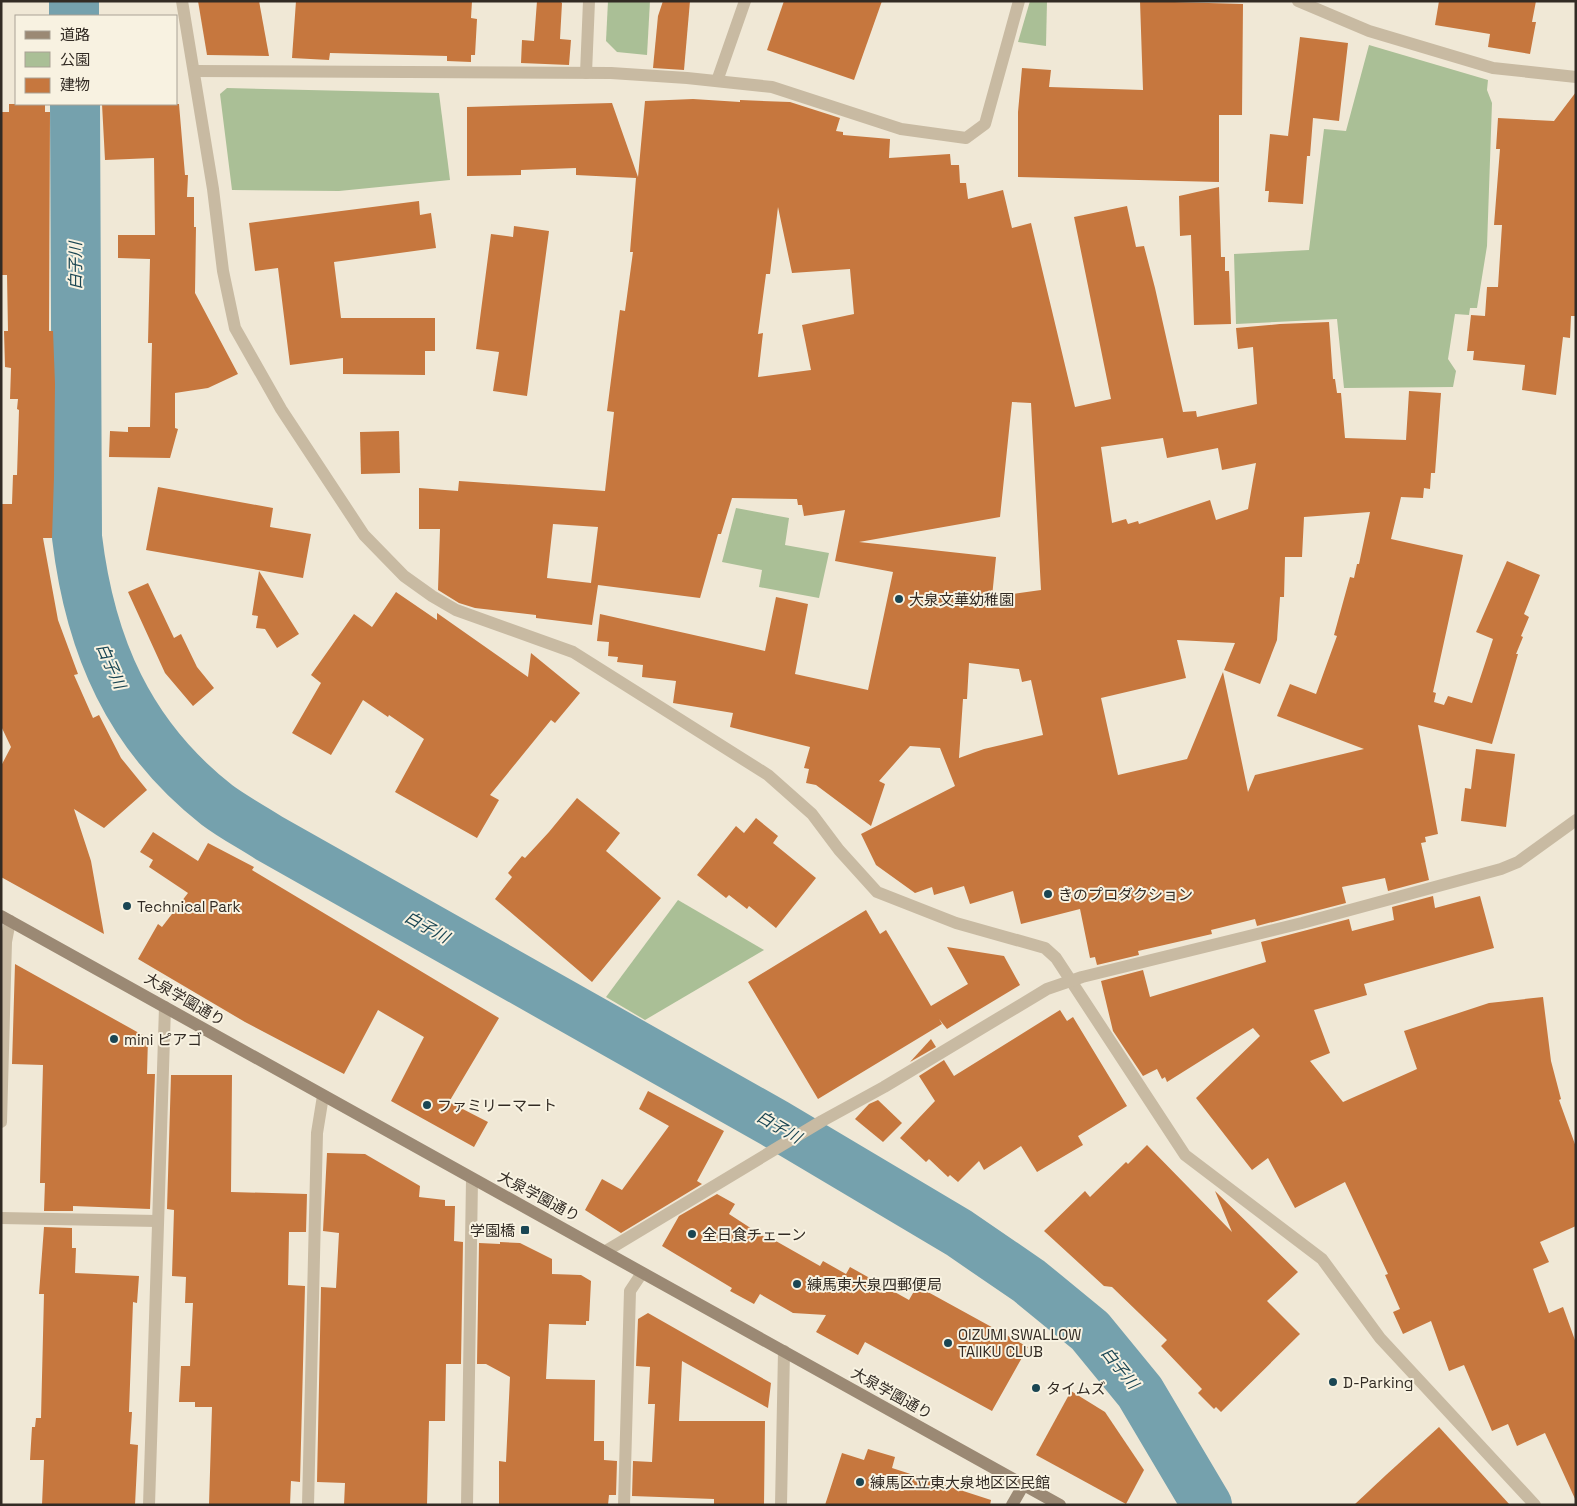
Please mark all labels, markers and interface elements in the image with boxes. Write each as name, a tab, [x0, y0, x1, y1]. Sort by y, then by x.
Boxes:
legend	[15, 15, 178, 105]
text: 道路	[60, 25, 90, 44]
text: 公園	[60, 50, 90, 69]
text: 建物	[60, 75, 90, 94]
water label: 白子川	[65, 240, 86, 290]
place label: 大泉文華幼稚園	[909, 590, 1014, 609]
marker: 大泉文華幼稚園	[893, 593, 905, 605]
water label: 白子川	[92, 640, 131, 694]
place label: きのプロダクション	[1058, 885, 1193, 904]
marker: きのプロダクション	[1042, 888, 1054, 900]
place label: Technical Park	[137, 897, 241, 916]
marker: Technical Park	[121, 900, 133, 912]
water label: 白子川	[401, 906, 455, 949]
street label: 大泉学園通り	[141, 968, 229, 1030]
place label: mini ピアゴ	[124, 1030, 202, 1049]
marker: mini ピアゴ	[108, 1033, 120, 1045]
place label: ファミリーマート	[437, 1096, 557, 1115]
marker: ファミリーマート	[421, 1099, 433, 1111]
water label: 白子川	[753, 1106, 807, 1149]
street label: 大泉学園通り	[495, 1166, 583, 1226]
place label: 学園橋	[470, 1221, 515, 1240]
marker: 学園橋	[519, 1224, 531, 1236]
place label: 全日食チェーン	[702, 1225, 806, 1244]
marker: 全日食チェーン	[686, 1228, 698, 1240]
place label: 練馬東大泉四郵便局	[807, 1275, 942, 1294]
marker: 練馬東大泉四郵便局	[791, 1278, 803, 1290]
place label: OIZUMI SWALLOW TAIIKU CLUB	[958, 1325, 1081, 1361]
marker: OIZUMI SWALLOW TAIIKU CLUB	[942, 1337, 954, 1349]
water label: 白子川	[1097, 1343, 1145, 1395]
street label: 大泉学園通り	[848, 1363, 936, 1423]
place label: D-Parking	[1343, 1373, 1413, 1392]
marker: D-Parking	[1327, 1376, 1339, 1388]
place label: タイムズ	[1046, 1379, 1106, 1398]
marker: タイムズ	[1030, 1382, 1042, 1394]
place label: 練馬区立東大泉地区区民館	[870, 1473, 1050, 1492]
marker: 練馬区立東大泉地区区民館	[854, 1476, 866, 1488]

